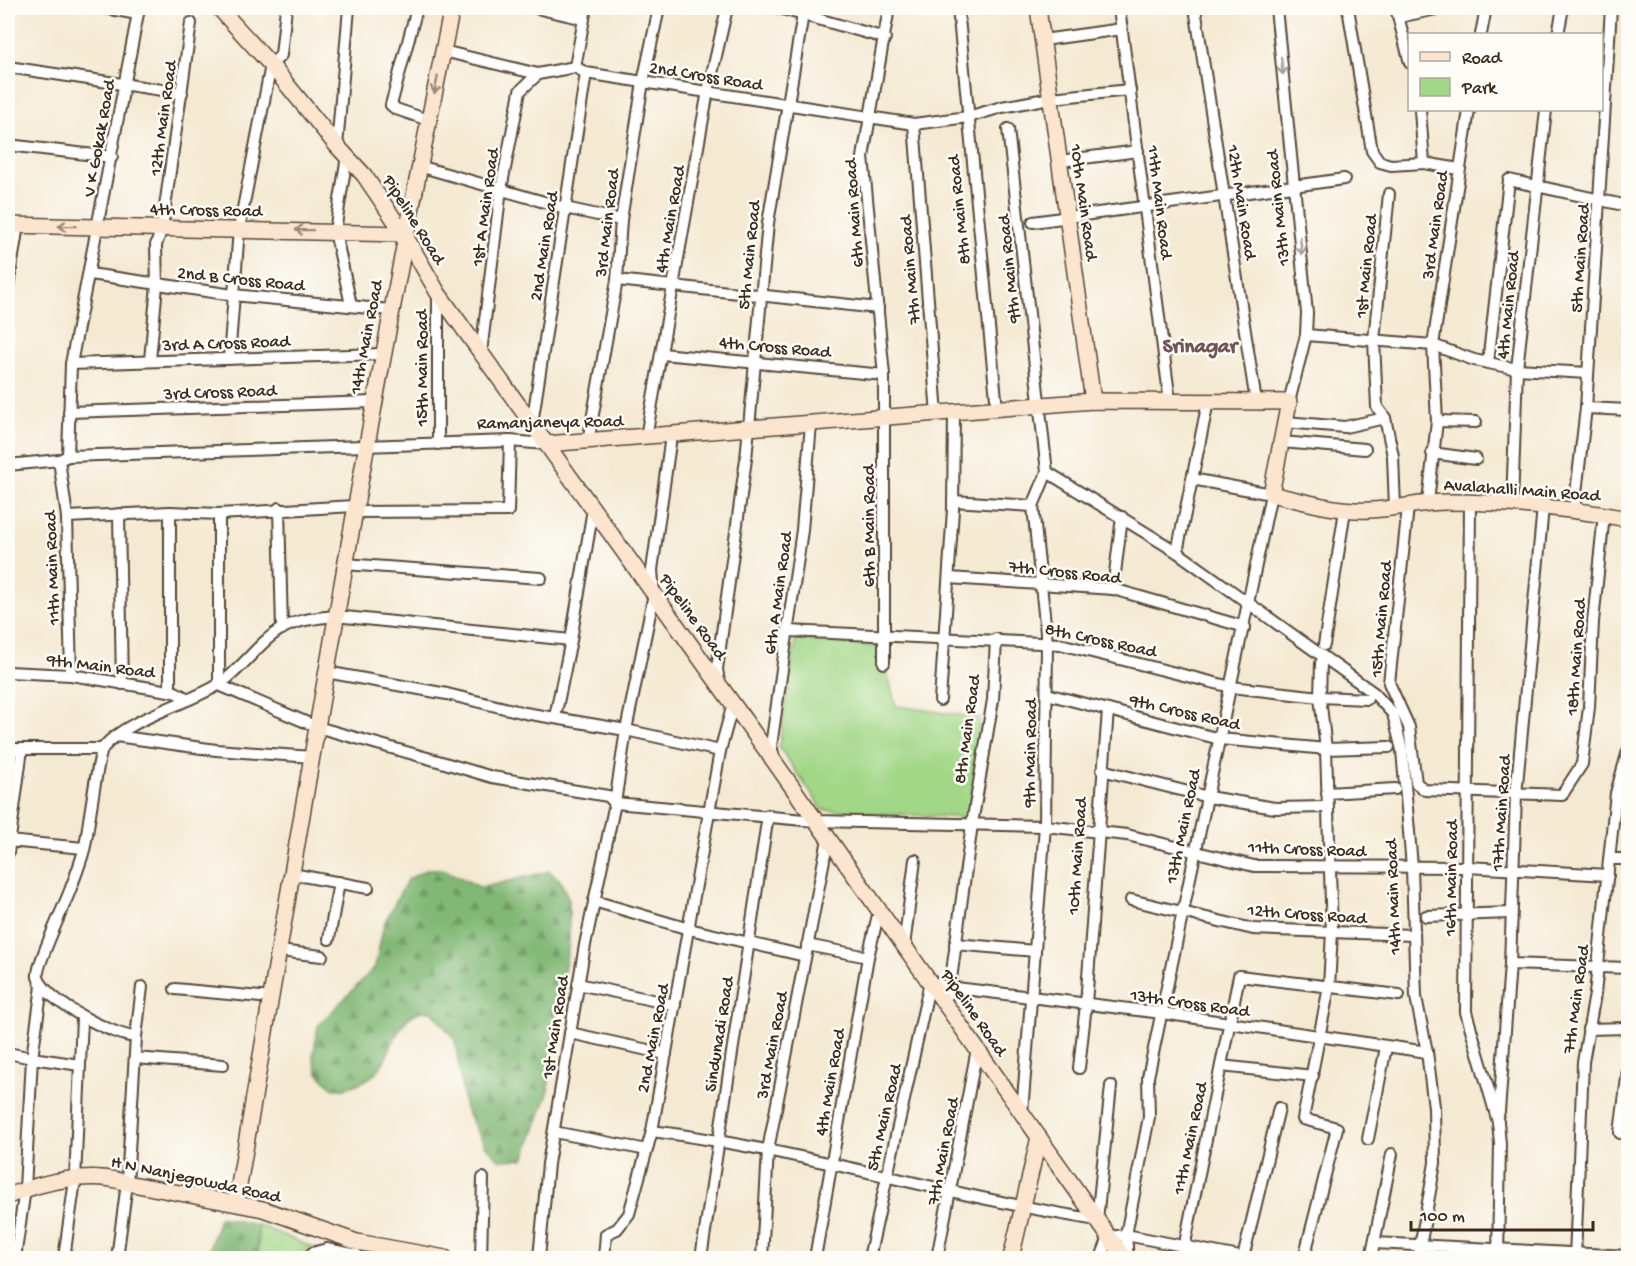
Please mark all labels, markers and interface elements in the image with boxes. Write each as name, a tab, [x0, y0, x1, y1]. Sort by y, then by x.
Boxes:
legend	[1408, 33, 1603, 111]
text: Road	[1462, 49, 1503, 70]
one-way arrow	[1277, 55, 1288, 75]
street label: 12th Main Road	[146, 58, 183, 178]
street label: 2nd Cross Road	[647, 58, 765, 97]
one-way arrow	[430, 75, 441, 95]
street label: V K Gokak Road	[80, 77, 121, 200]
text: Park	[1461, 79, 1498, 100]
street label: 10th Main Road	[1064, 142, 1101, 263]
street label: 11th Main Road	[1141, 143, 1176, 262]
street label: 12th Main Road	[1221, 143, 1260, 263]
street label: 1st A Main Road	[468, 146, 505, 269]
street label: 13th Main Road	[1263, 147, 1296, 268]
street label: 8th Main Road	[944, 153, 977, 265]
street label: 6th Main Road	[841, 156, 870, 268]
street label: 4th Main Road	[652, 163, 691, 275]
street label: 3rd Main Road	[591, 166, 626, 280]
street label: 3rd Main Road	[1418, 168, 1455, 282]
street label: Pipeline Road	[377, 171, 449, 270]
street label: 2nd Main Road	[526, 189, 565, 303]
street label: 5th Main Road	[734, 198, 767, 311]
street label: 4th Cross Road	[150, 200, 264, 223]
street label: 5th Main Road	[1567, 202, 1596, 313]
street label: 9th Main Road	[994, 212, 1027, 325]
street label: 1st Main Road	[1352, 212, 1384, 320]
street label: 7th Main Road	[896, 213, 927, 326]
one-way arrow	[57, 220, 77, 231]
one-way arrow	[294, 225, 314, 236]
one-way arrow	[1296, 236, 1307, 256]
street label: 4th Main Road	[1493, 249, 1526, 360]
street label: 2nd B Cross Road	[176, 263, 307, 298]
street label: 14th Main Road	[346, 277, 389, 397]
street label: 15th Main Road	[413, 308, 434, 427]
street label: 3rd A Cross Road	[161, 332, 292, 357]
street label: 4th Cross Road	[718, 333, 833, 364]
district label: Srinagar	[1163, 336, 1240, 361]
street label: 3rd Cross Road	[162, 381, 278, 406]
street label: Ramanjaneya Road	[477, 412, 625, 435]
street label: 6th B Main Road	[860, 463, 881, 587]
street label: Avalahalli Main Road	[1443, 476, 1602, 508]
street label: 11th Main Road	[41, 509, 66, 626]
street label: 6th A Main Road	[760, 529, 799, 656]
street label: 7th Cross Road	[1006, 557, 1123, 590]
street label: 15th Main Road	[1367, 559, 1398, 679]
street label: Pipeline Road	[653, 570, 731, 666]
street label: 18th Main Road	[1563, 597, 1592, 717]
street label: 8th Cross Road	[1043, 619, 1160, 664]
street label: 9th Main Road	[44, 650, 157, 685]
street label: 8th Main Road	[950, 672, 987, 785]
street label: 9th Cross Road	[1126, 690, 1243, 737]
street label: 9th Main Road	[1020, 697, 1043, 809]
street label: 17th Main Road	[1488, 753, 1517, 873]
street label: 13th Main Road	[1162, 766, 1207, 887]
street label: 10th Main Road	[1064, 795, 1093, 916]
street label: 16th Main Road	[1441, 818, 1464, 937]
street label: 14th Main Road	[1382, 837, 1407, 956]
street label: 11th Cross Road	[1247, 838, 1368, 863]
street label: 12th Cross Road	[1245, 901, 1369, 930]
street label: 7th Main Road	[1559, 942, 1596, 1056]
street label: Pipeline Road	[935, 965, 1011, 1062]
street label: 1st Main Road	[538, 973, 575, 1081]
street label: Sindunadi Road	[701, 974, 740, 1094]
street label: 2nd Main Road	[634, 981, 676, 1095]
street label: 13th Cross Road	[1128, 986, 1252, 1023]
street label: 3rd Main Road	[753, 989, 794, 1102]
street label: 4th Main Road	[812, 1026, 851, 1138]
street label: 5th Main Road	[863, 1061, 908, 1173]
street label: 11th Main Road	[1169, 1079, 1214, 1198]
street label: 7th Main Road	[924, 1094, 965, 1208]
street label: H N Nanjegowda Road	[109, 1152, 284, 1209]
scale bar	[1411, 1194, 1592, 1232]
text: 100 m	[1419, 1207, 1465, 1228]

